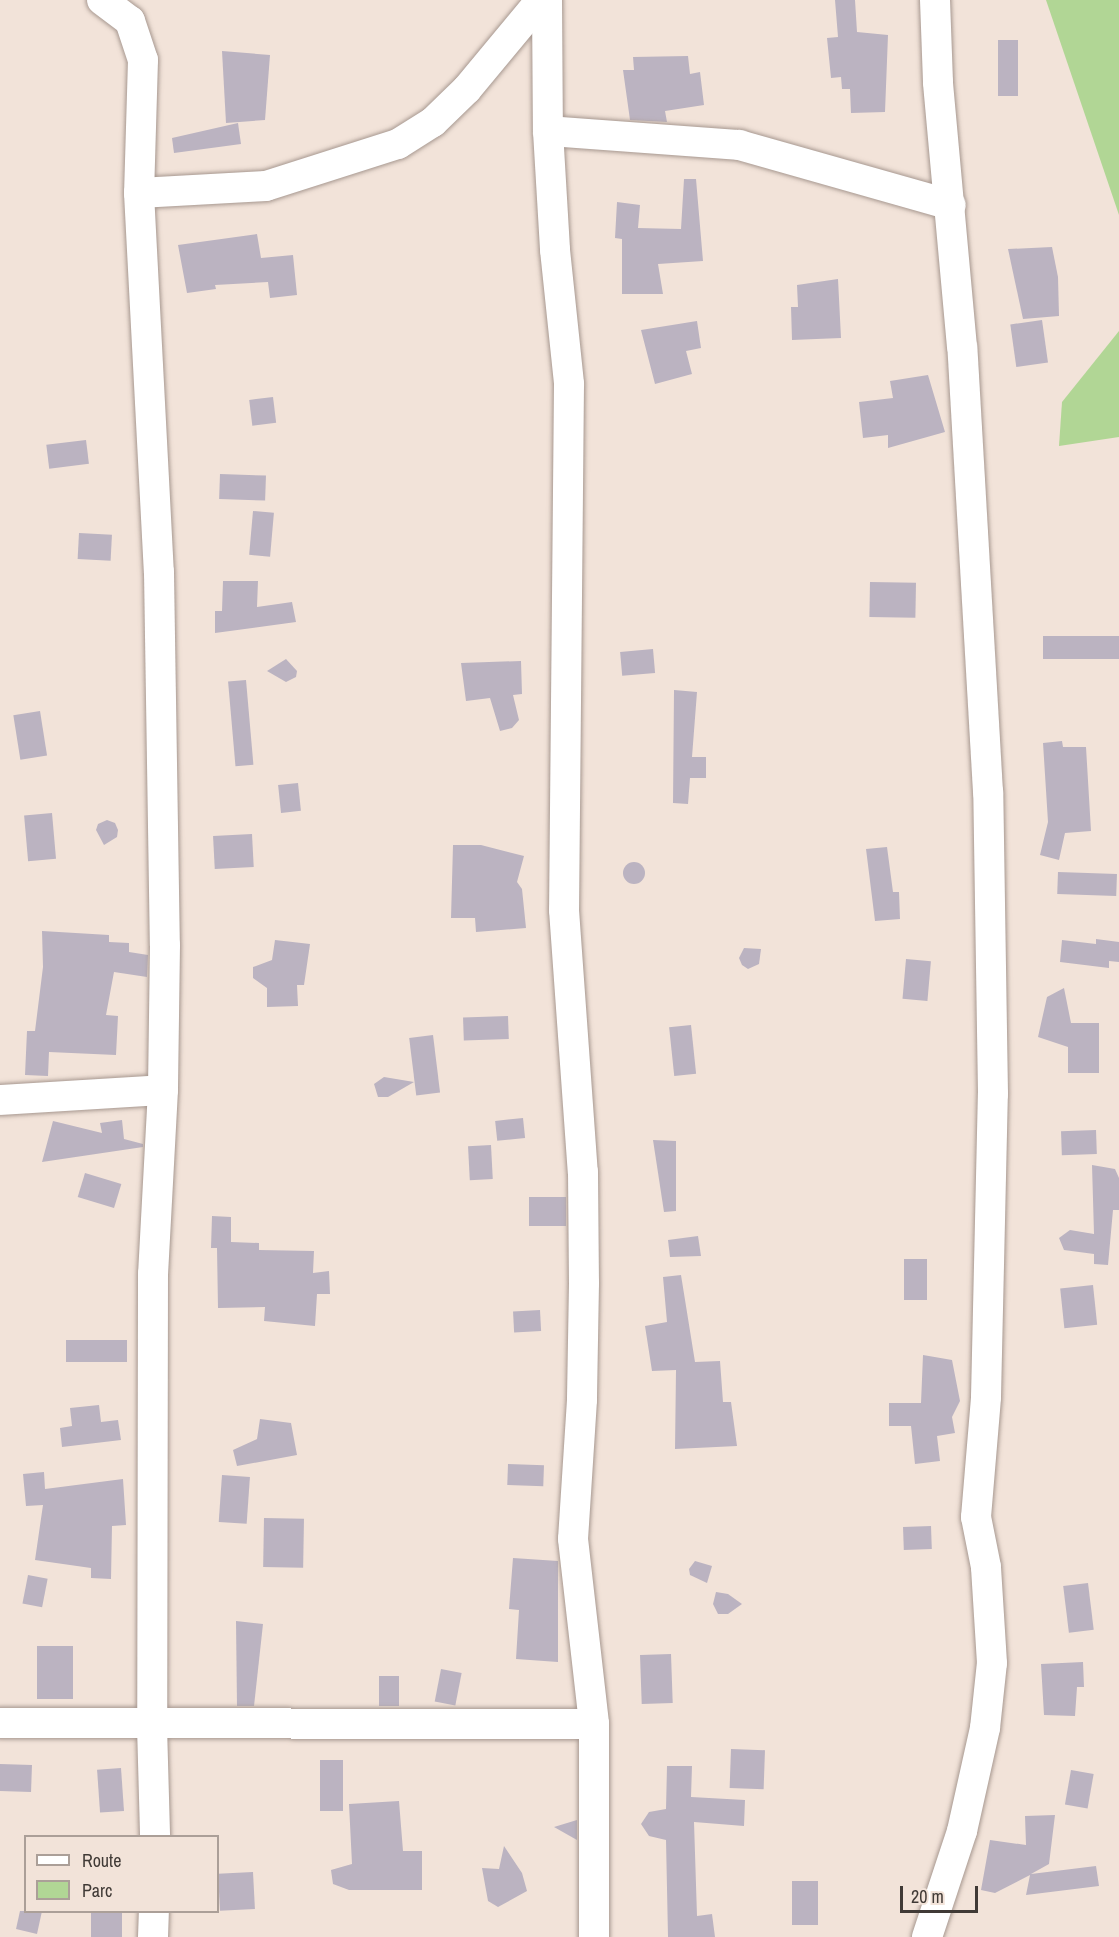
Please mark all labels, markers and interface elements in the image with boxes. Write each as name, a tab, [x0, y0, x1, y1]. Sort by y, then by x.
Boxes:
legend	[24, 1835, 219, 1913]
text: Route	[82, 1848, 121, 1873]
scale bar	[903, 1874, 981, 1912]
text: Parc	[82, 1878, 112, 1903]
text: 20 m	[911, 1884, 944, 1909]

